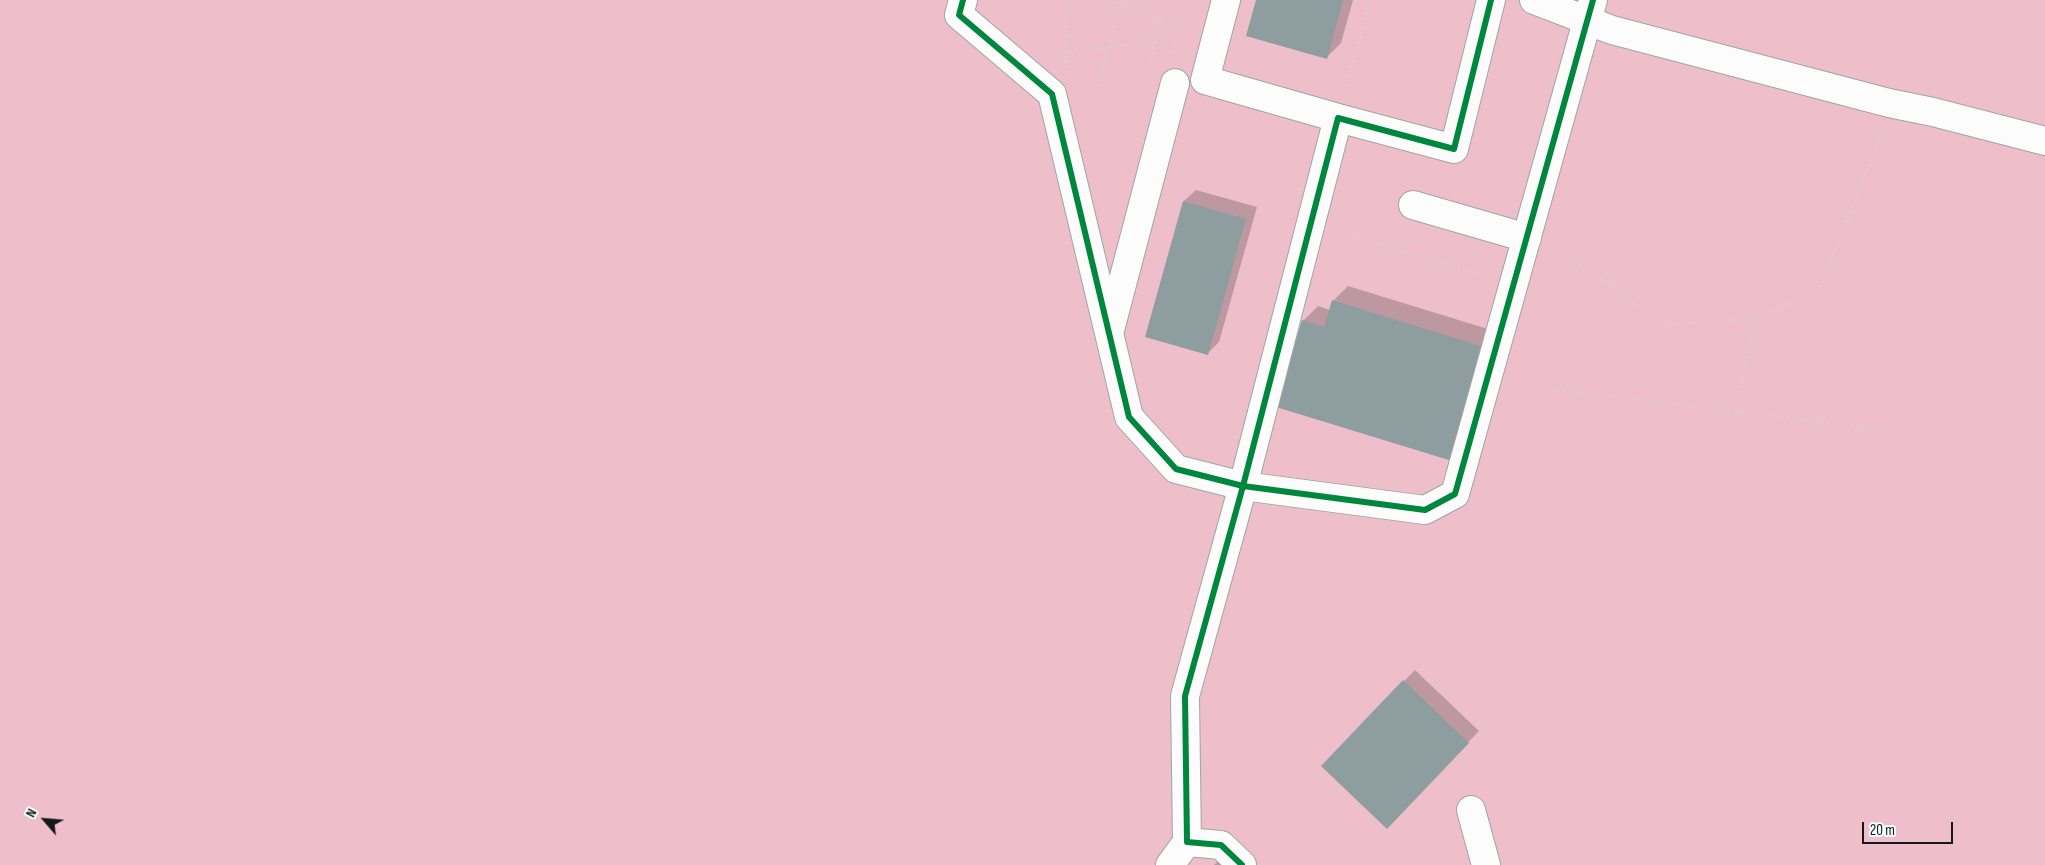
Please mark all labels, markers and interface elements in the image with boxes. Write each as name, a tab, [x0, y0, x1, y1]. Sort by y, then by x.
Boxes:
north arrow	[20, 795, 70, 845]
text: N	[22, 806, 40, 820]
scale bar	[1865, 812, 1956, 844]
text: 20 m	[1870, 821, 1895, 840]

